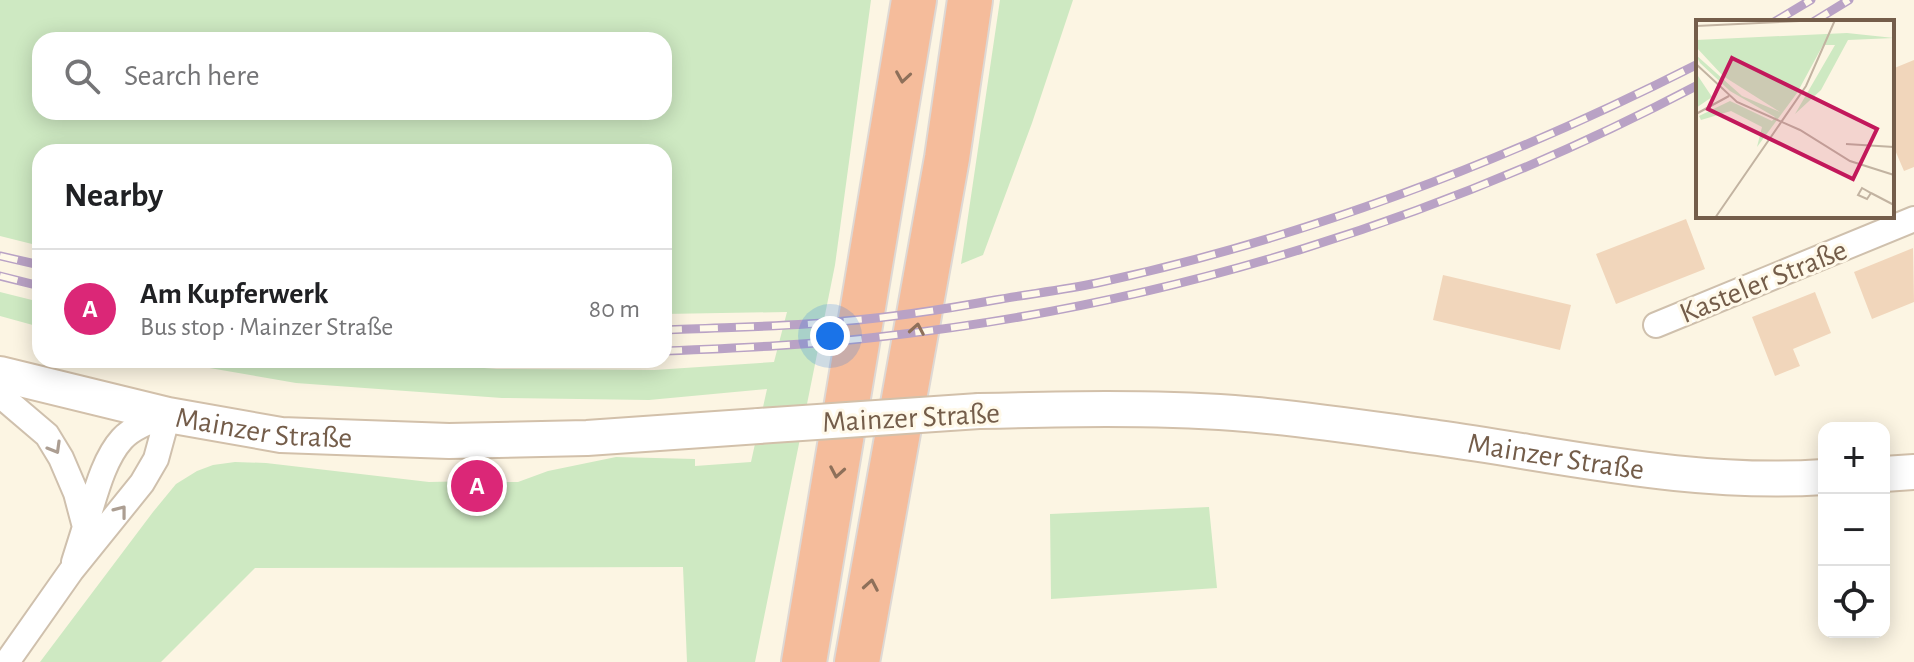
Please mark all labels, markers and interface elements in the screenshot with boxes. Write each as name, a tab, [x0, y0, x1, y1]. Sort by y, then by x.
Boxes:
inset map	[1696, 20, 1894, 218]
search box	[32, 32, 672, 120]
icon: search	[60, 54, 104, 98]
text: Search here	[124, 61, 260, 91]
one-way arrow	[895, 70, 912, 84]
text: Nearby	[64, 179, 163, 213]
street label: Kasteler Straße	[1676, 235, 1851, 329]
text: Am Kupferwerk	[140, 279, 328, 309]
text: A	[82, 296, 98, 322]
text: 80 m	[589, 296, 640, 322]
text: Bus stop · Mainzer Straße	[140, 314, 393, 340]
your location	[810, 316, 850, 356]
one-way arrow	[907, 322, 924, 336]
street label: Mainzer Straße	[821, 398, 1001, 438]
street label: Mainzer Straße	[173, 403, 353, 454]
map controls	[1818, 422, 1890, 638]
button: +	[1818, 422, 1890, 494]
street label: Mainzer Straße	[1466, 429, 1646, 485]
one-way arrow	[45, 440, 61, 454]
pin: A	[451, 456, 503, 516]
one-way arrow	[829, 465, 846, 478]
button: −	[1818, 494, 1890, 566]
one-way arrow	[111, 505, 125, 520]
button: locate	[1818, 566, 1890, 638]
one-way arrow	[861, 578, 878, 592]

